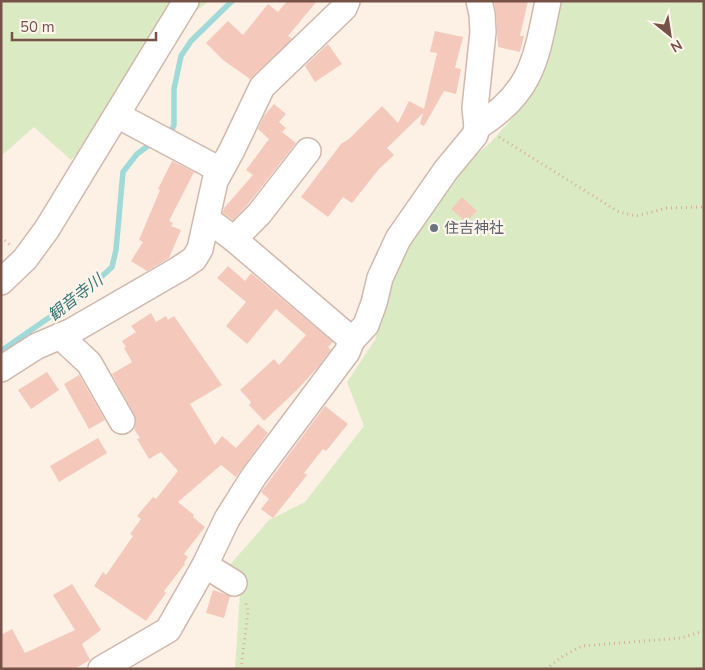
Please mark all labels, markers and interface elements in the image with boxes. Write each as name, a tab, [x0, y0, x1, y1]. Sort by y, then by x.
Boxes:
scale bar	[12, 10, 156, 42]
north arrow	[645, 10, 695, 60]
text: 50 m	[20, 17, 55, 37]
text: N	[667, 35, 686, 57]
place label: 住吉神社	[444, 218, 504, 238]
marker: 住吉神社	[428, 222, 440, 234]
water label: 観音寺川	[44, 268, 109, 326]

